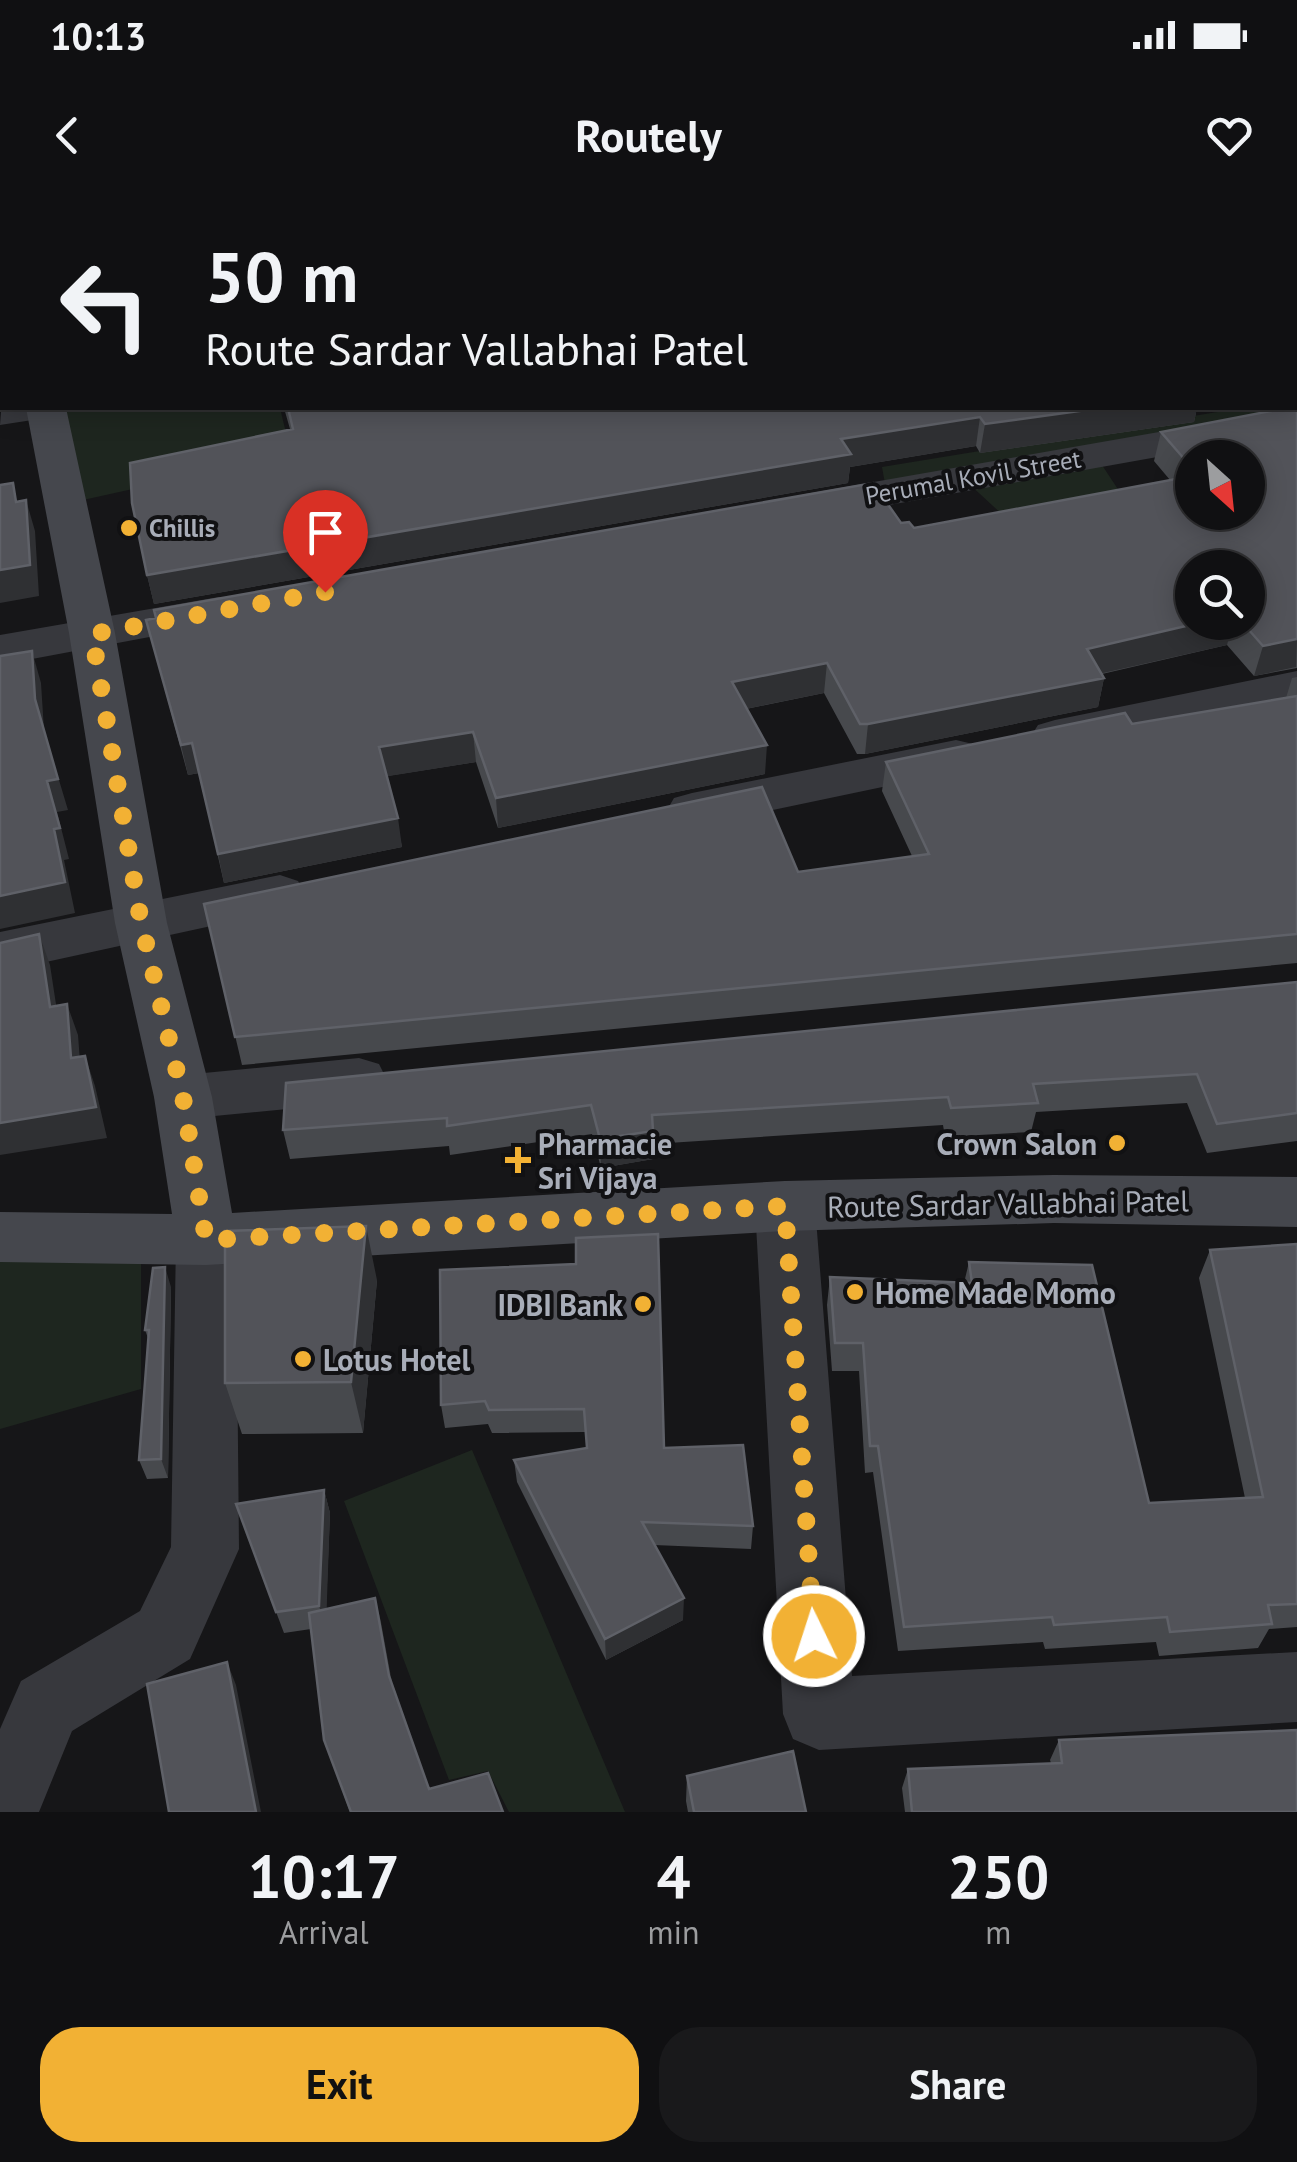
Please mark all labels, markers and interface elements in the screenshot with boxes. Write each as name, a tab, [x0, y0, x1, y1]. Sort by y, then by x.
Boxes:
text: 10:13	[50, 11, 146, 60]
text: Routely	[575, 106, 722, 164]
icon: back	[40, 108, 95, 163]
icon: heart	[1202, 108, 1257, 163]
text: 50 m	[205, 231, 358, 321]
icon: left	[40, 240, 170, 370]
text: Route Sardar Vallabhai Patel	[205, 319, 748, 377]
north arrow	[1175, 440, 1265, 530]
map controls	[1175, 440, 1265, 640]
street label: Perumal Kovil Street	[863, 442, 1084, 512]
pin	[283, 490, 368, 593]
icon: arrive	[298, 505, 353, 560]
place label: Chillis	[149, 512, 215, 544]
marker: Chillis	[118, 517, 140, 539]
button: search	[1175, 550, 1265, 640]
place label: Pharmacie Sri Vijaya	[538, 1124, 672, 1197]
place label: Crown Salon	[937, 1124, 1097, 1163]
marker: Crown Salon	[1106, 1132, 1128, 1154]
marker: Pharmacie Sri Vijaya	[507, 1149, 529, 1171]
street label: Route Sardar Vallabhai Patel	[827, 1180, 1189, 1226]
place label: Home Made Momo	[875, 1273, 1116, 1312]
marker: Home Made Momo	[844, 1281, 866, 1303]
place label: IDBI Bank	[497, 1285, 623, 1324]
marker: IDBI Bank	[632, 1293, 654, 1315]
place label: Lotus Hotel	[323, 1340, 471, 1379]
marker: Lotus Hotel	[292, 1348, 314, 1370]
position arrow	[762, 1584, 866, 1688]
text: 10:17	[248, 1837, 400, 1915]
text: 4	[657, 1837, 691, 1915]
text: 250	[947, 1837, 1049, 1915]
text: Arrival	[279, 1911, 369, 1953]
text: min	[648, 1911, 700, 1953]
text: m	[985, 1911, 1011, 1953]
button: Exit	[40, 2027, 639, 2142]
button: Share	[659, 2027, 1257, 2142]

